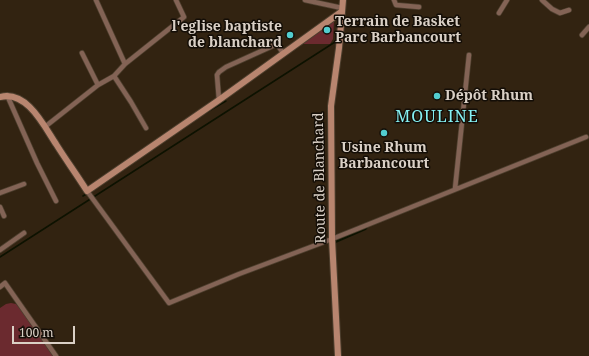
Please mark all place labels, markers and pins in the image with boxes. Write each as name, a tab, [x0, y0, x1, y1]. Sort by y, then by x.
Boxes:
place label: Terrain de Basket Parc Barbancourt	[335, 14, 461, 46]
place label: l'eglise baptiste de blanchard	[172, 19, 282, 52]
marker: Terrain de Basket Parc Barbancourt	[322, 25, 332, 35]
marker: l'eglise baptiste de blanchard	[285, 30, 295, 40]
place label: Dépôt Rhum	[445, 88, 533, 104]
marker: Dépôt Rhum	[432, 91, 442, 101]
marker: Usine Rhum Barbancourt	[379, 128, 389, 138]
place label: Usine Rhum Barbancourt	[339, 140, 429, 172]

